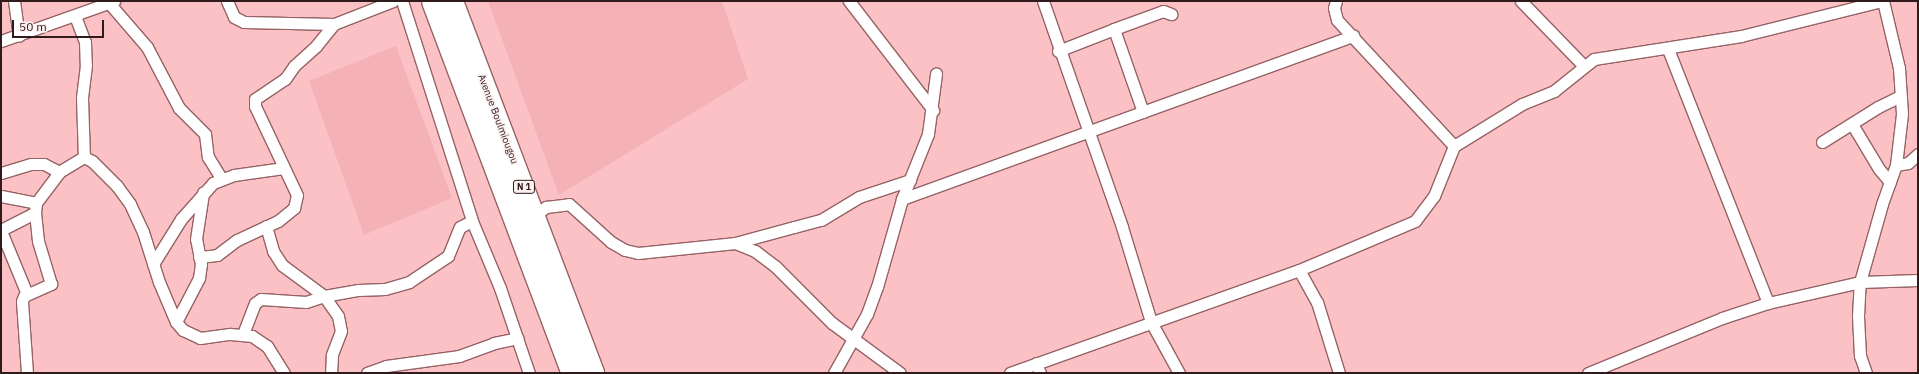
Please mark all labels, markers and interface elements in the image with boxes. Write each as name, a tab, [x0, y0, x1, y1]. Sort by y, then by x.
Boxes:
scale bar	[14, 12, 106, 38]
text: 50 m	[19, 19, 47, 34]
street label: Avenue Boulmiougou	[475, 72, 521, 166]
road number: N 1	[512, 180, 536, 194]

